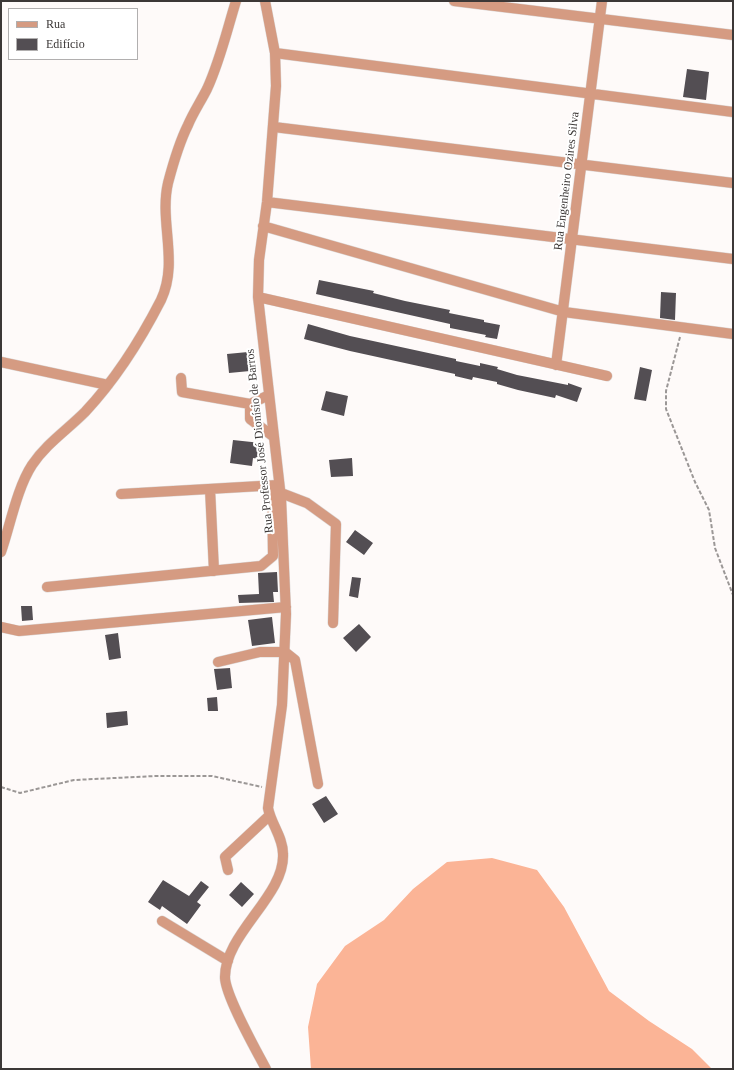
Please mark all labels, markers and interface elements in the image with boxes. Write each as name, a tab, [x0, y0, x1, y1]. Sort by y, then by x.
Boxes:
legend	[8, 8, 138, 60]
text: Rua	[46, 17, 65, 31]
text: Edifício	[46, 37, 85, 51]
street label: Rua Engenheiro Ozires Silva	[551, 111, 583, 251]
street label: Rua Professor José Dionísio de Barros	[243, 348, 277, 534]

